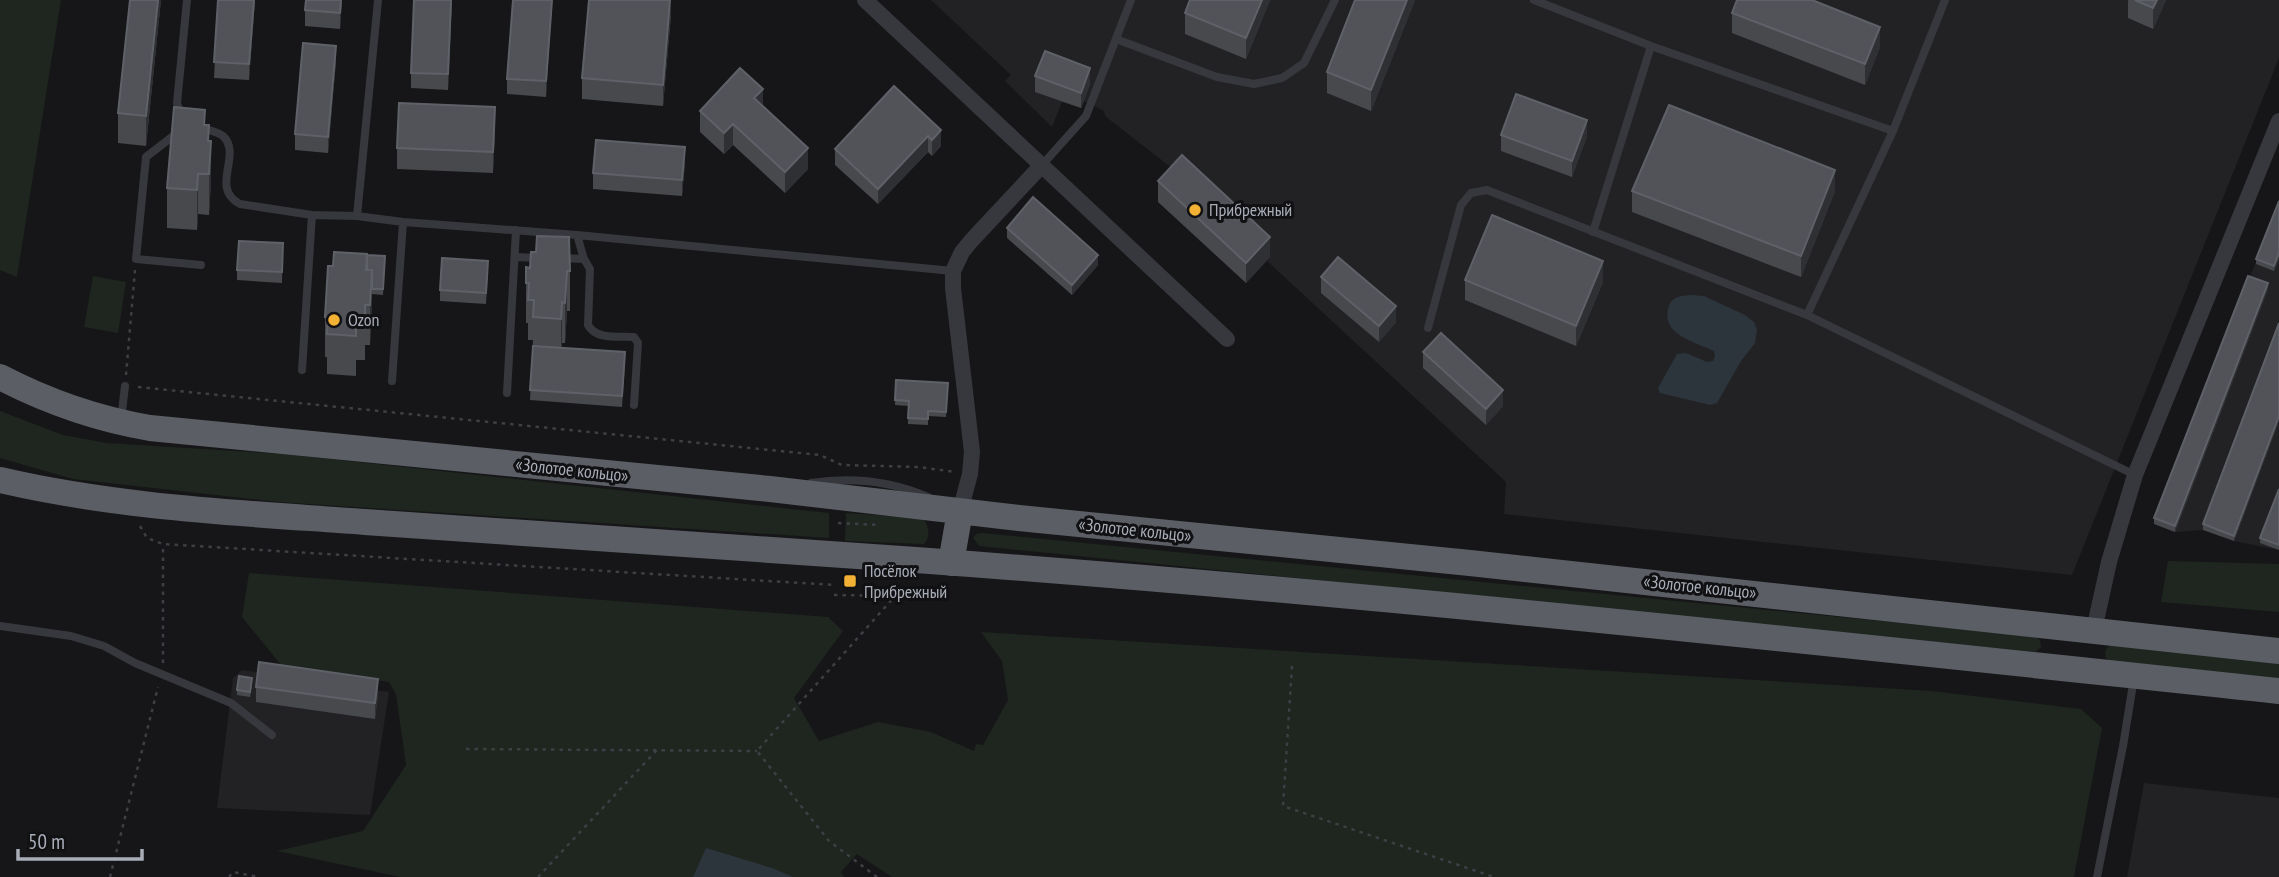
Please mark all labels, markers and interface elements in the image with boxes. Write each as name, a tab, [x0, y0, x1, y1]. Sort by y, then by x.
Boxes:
place label: Прибрежный	[1209, 198, 1292, 221]
marker: Прибрежный	[1187, 202, 1203, 218]
place label: Ozon	[348, 308, 380, 331]
marker: Ozon	[326, 312, 342, 328]
street label: «Золотое кольцо»	[514, 452, 630, 487]
street label: «Золотое кольцо»	[1077, 512, 1193, 547]
place label: Посёлок Прибрежный	[864, 559, 947, 603]
street label: «Золотое кольцо»	[1642, 569, 1758, 604]
marker: Посёлок Прибрежный	[842, 573, 858, 589]
scale bar	[18, 818, 142, 862]
text: 50 m	[28, 828, 65, 855]

